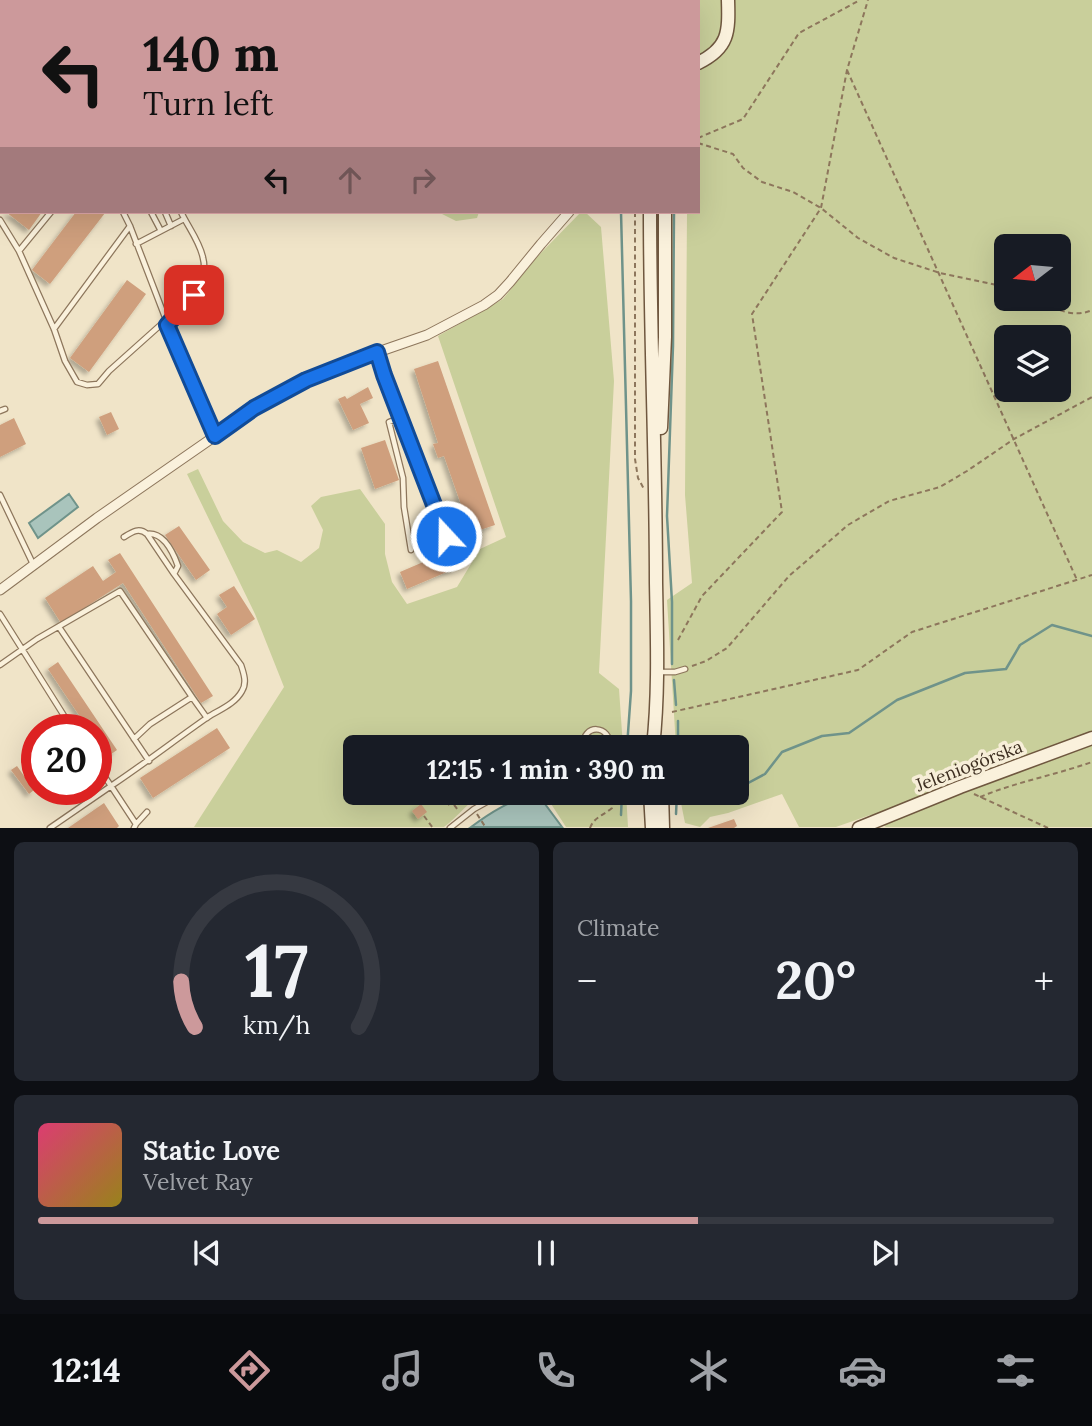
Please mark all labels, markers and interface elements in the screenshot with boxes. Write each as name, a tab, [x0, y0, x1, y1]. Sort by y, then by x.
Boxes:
text: 140 m	[143, 22, 279, 84]
icon: left	[28, 28, 119, 119]
text: Turn left	[143, 83, 273, 124]
icon: left	[258, 161, 296, 199]
icon: ahead	[331, 161, 369, 199]
icon: right	[404, 161, 442, 199]
north arrow	[994, 234, 1071, 312]
map controls	[994, 234, 1071, 402]
pin	[164, 265, 224, 325]
icon: arrive	[175, 276, 213, 314]
button: layers	[994, 325, 1071, 402]
position arrow	[409, 499, 483, 573]
speed limit sign: 20	[21, 714, 112, 805]
street label: Jeleniogórska	[911, 735, 1026, 797]
text: 12:15 · 1 min · 390 m	[427, 753, 665, 786]
text: Climate	[577, 913, 659, 942]
text: 17	[245, 925, 308, 1018]
text: 20°	[775, 947, 856, 1013]
text: −	[577, 957, 597, 1005]
text: +	[1034, 957, 1054, 1005]
text: km/h	[243, 1009, 310, 1041]
text: Static Love	[143, 1134, 280, 1167]
text: Velvet Ray	[143, 1167, 253, 1196]
icon: previous	[188, 1234, 226, 1272]
icon: pause	[527, 1234, 565, 1272]
icon: next	[866, 1234, 904, 1272]
icon: directions	[225, 1346, 274, 1395]
icon: music	[378, 1346, 427, 1395]
icon: phone	[531, 1346, 580, 1395]
icon: climate	[684, 1346, 733, 1395]
icon: car	[838, 1346, 887, 1395]
icon: filters	[991, 1346, 1040, 1395]
text: 12:14	[52, 1350, 121, 1391]

